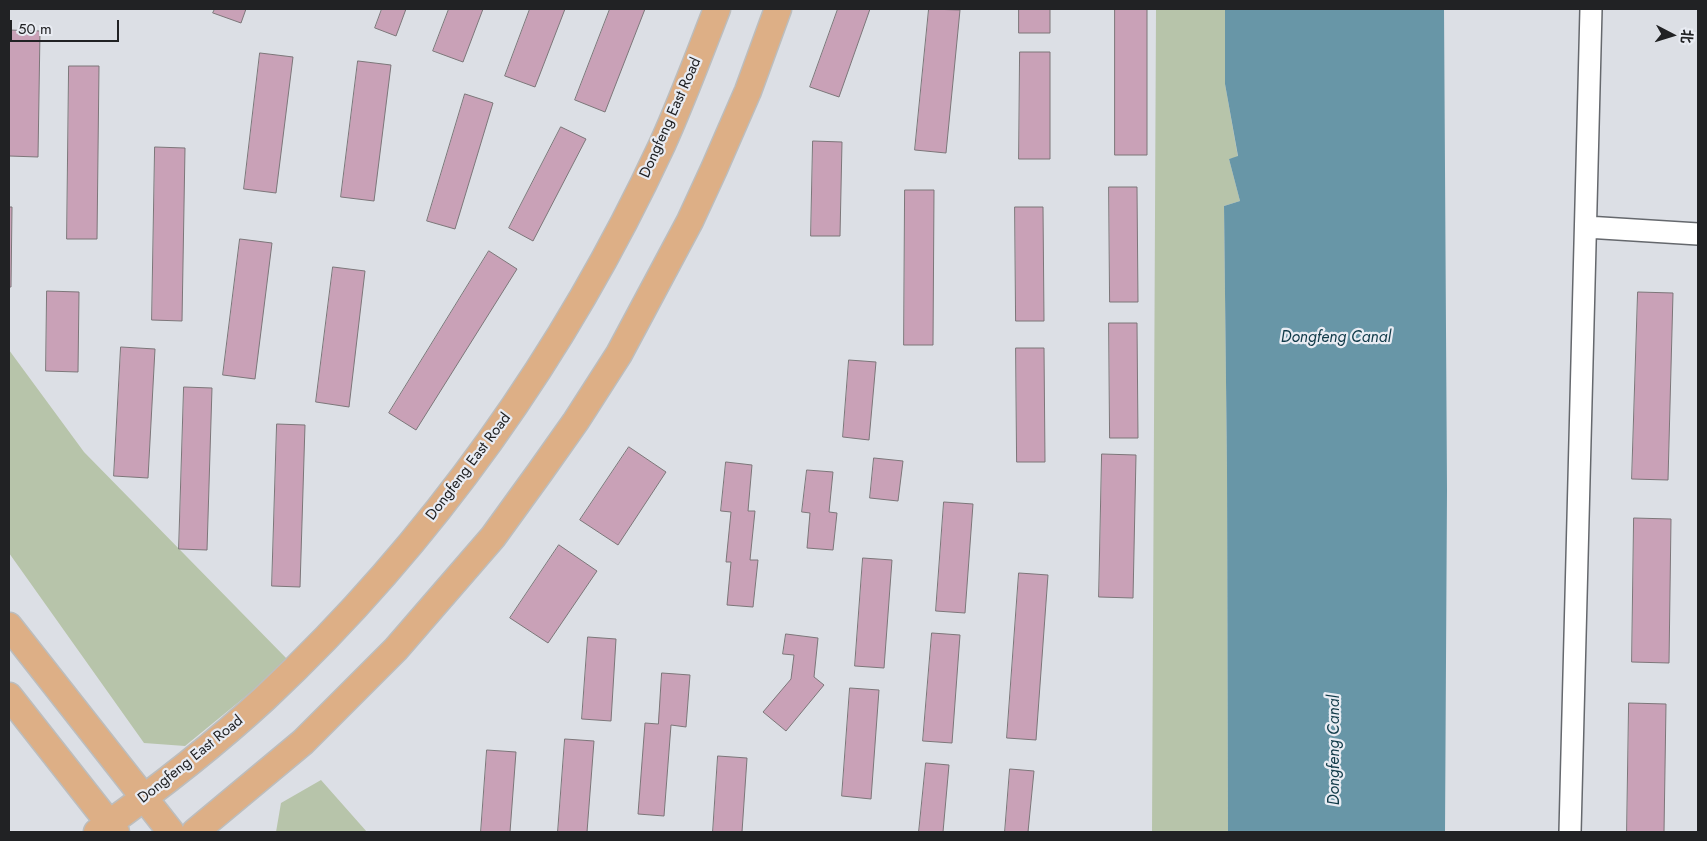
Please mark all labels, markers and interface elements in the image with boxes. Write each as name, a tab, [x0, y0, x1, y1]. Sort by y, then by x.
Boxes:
scale bar	[12, 10, 121, 42]
north arrow	[1647, 10, 1697, 60]
text: 50 m	[18, 18, 52, 40]
text: 北	[1676, 28, 1698, 44]
street label: Dongfeng East Road	[636, 55, 706, 181]
water label: Dongfeng Canal	[1281, 328, 1391, 348]
street label: Dongfeng East Road	[423, 410, 515, 524]
water label: Dongfeng Canal	[1325, 695, 1345, 805]
street label: Dongfeng East Road	[135, 712, 247, 808]

